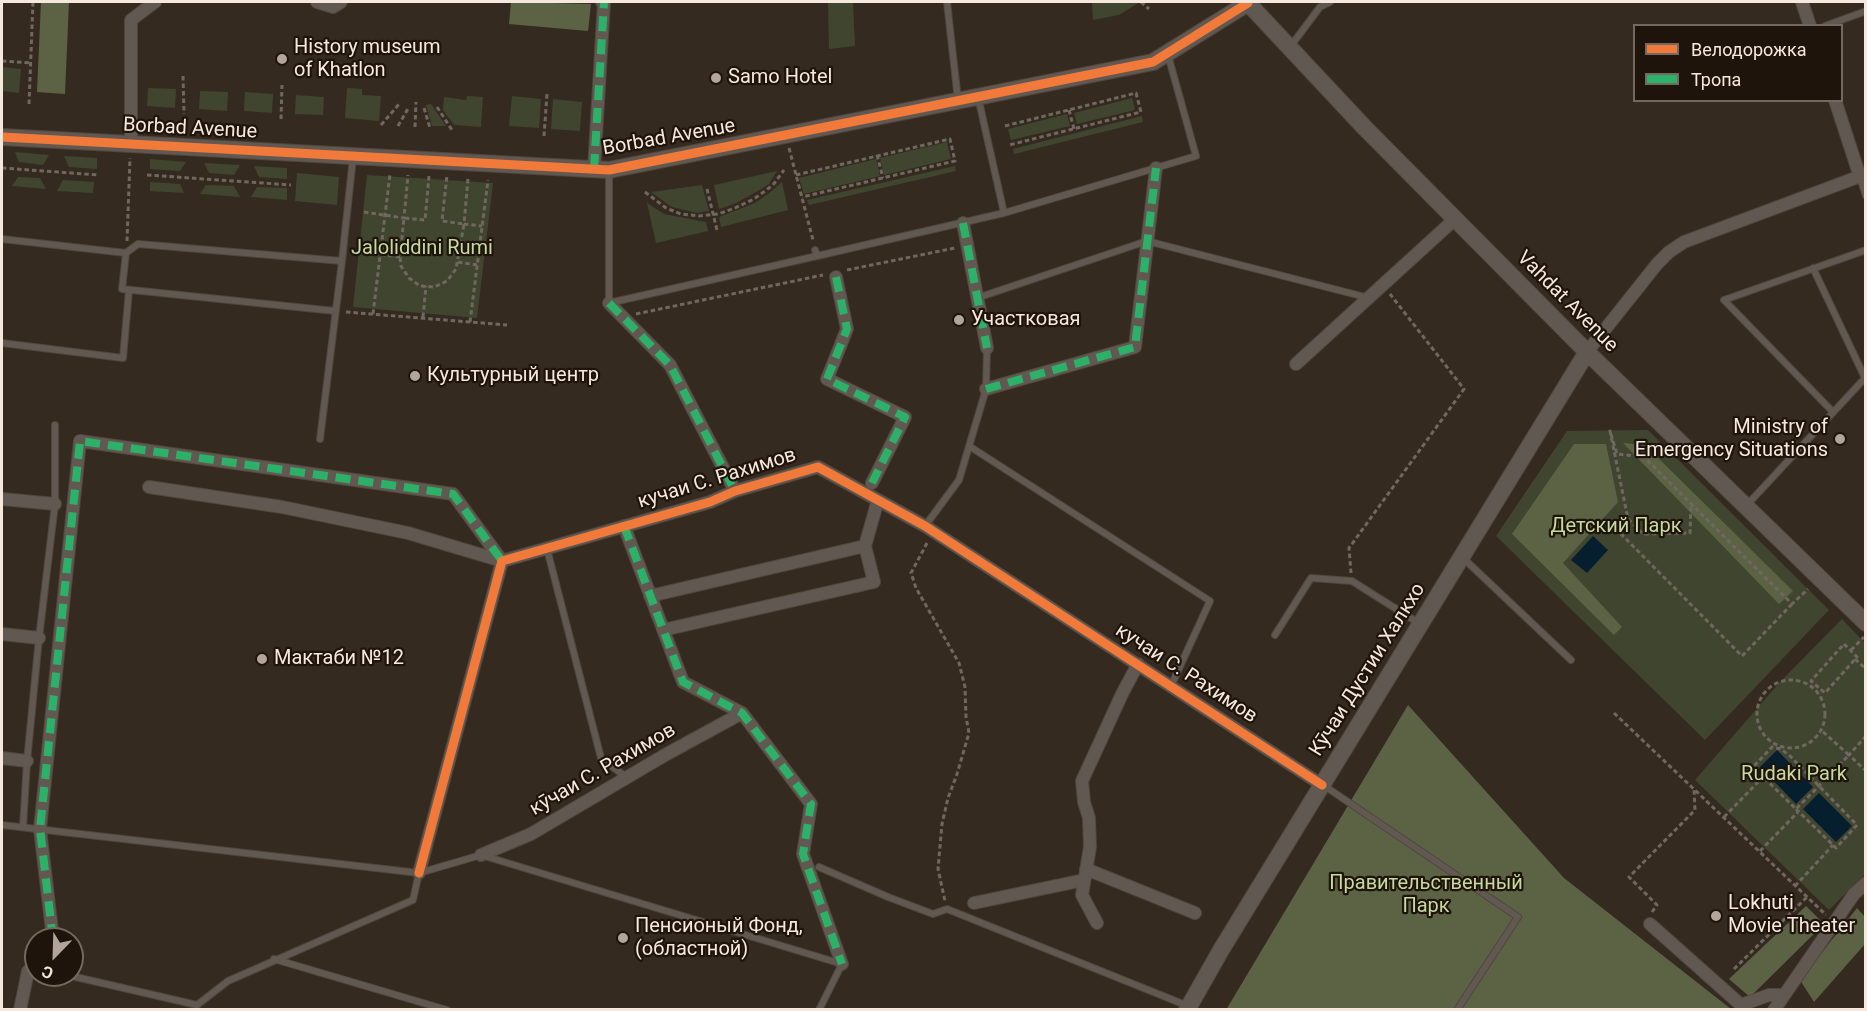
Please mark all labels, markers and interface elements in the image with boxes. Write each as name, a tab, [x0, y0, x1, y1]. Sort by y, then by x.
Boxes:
legend	[1633, 24, 1843, 102]
place label: History museum of Khatlon	[294, 36, 441, 83]
text: Велодорожка	[1691, 39, 1806, 60]
marker: History museum of Khatlon	[275, 52, 289, 66]
place label: Samo Hotel	[728, 66, 832, 90]
text: Тропа	[1691, 69, 1741, 90]
marker: Samo Hotel	[709, 71, 723, 85]
street label: Borbad Avenue	[122, 113, 258, 145]
street label: Borbad Avenue	[601, 115, 737, 161]
park label: Jaloliddini Rumi	[351, 237, 493, 261]
street label: Vahdat Avenue	[1511, 246, 1623, 358]
place label: Участковая	[971, 308, 1081, 332]
marker: Участковая	[952, 313, 966, 327]
place label: Культурный центр	[427, 364, 599, 388]
marker: Культурный центр	[408, 369, 422, 383]
place label: Ministry of Emergency Situations	[1635, 416, 1828, 463]
marker: Ministry of Emergency Situations	[1833, 432, 1847, 446]
street label: кучаи С. Рахимов	[635, 444, 799, 514]
park label: Детский Парк	[1551, 515, 1681, 539]
street label: Кӯчаи Дустии Халкхо	[1305, 579, 1431, 761]
street label: кучаи С. Рахимов	[1111, 619, 1261, 729]
place label: Мактаби №12	[274, 647, 404, 671]
marker: Мактаби №12	[255, 652, 269, 666]
street label: кӯчаи С. Рахимов	[526, 719, 680, 821]
park label: Rudaki Park	[1741, 763, 1847, 787]
park label: Правительственный Парк	[1329, 872, 1523, 919]
place label: Lokhuti Movie Theater	[1728, 892, 1855, 939]
marker: Lokhuti Movie Theater	[1709, 909, 1723, 923]
place label: Пенсионый Фонд, (областной)	[635, 915, 803, 962]
north arrow	[24, 927, 84, 987]
marker: Пенсионый Фонд, (областной)	[616, 931, 630, 945]
text: С	[39, 961, 56, 983]

